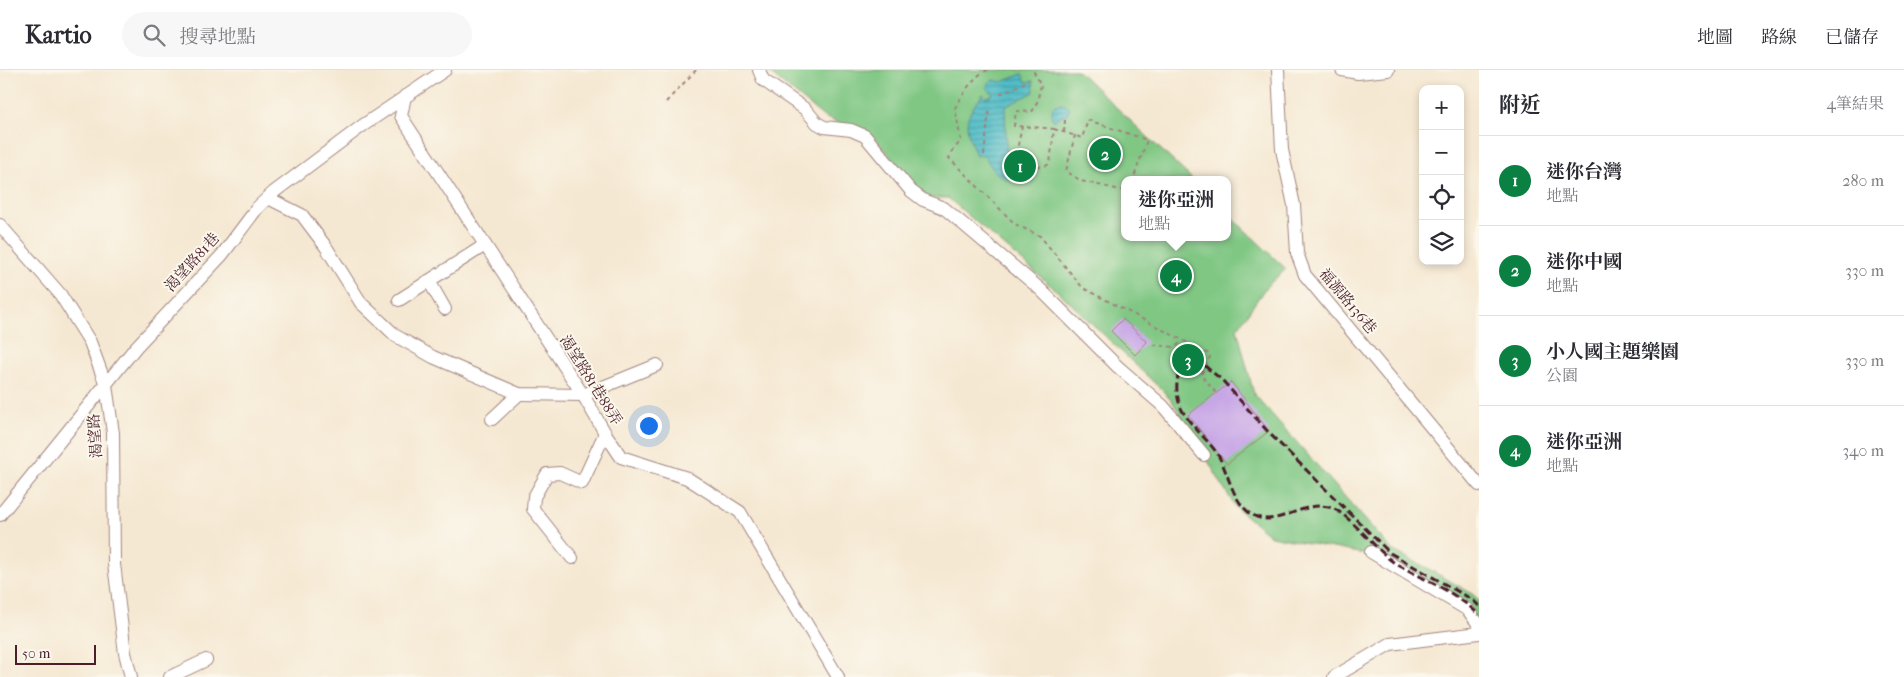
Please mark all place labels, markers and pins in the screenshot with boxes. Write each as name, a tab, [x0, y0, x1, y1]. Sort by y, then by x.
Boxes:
pin: 2	[1089, 135, 1121, 173]
pin: 1	[1004, 147, 1036, 185]
pin: 4	[1160, 257, 1192, 295]
pin: 3	[1172, 341, 1204, 379]

